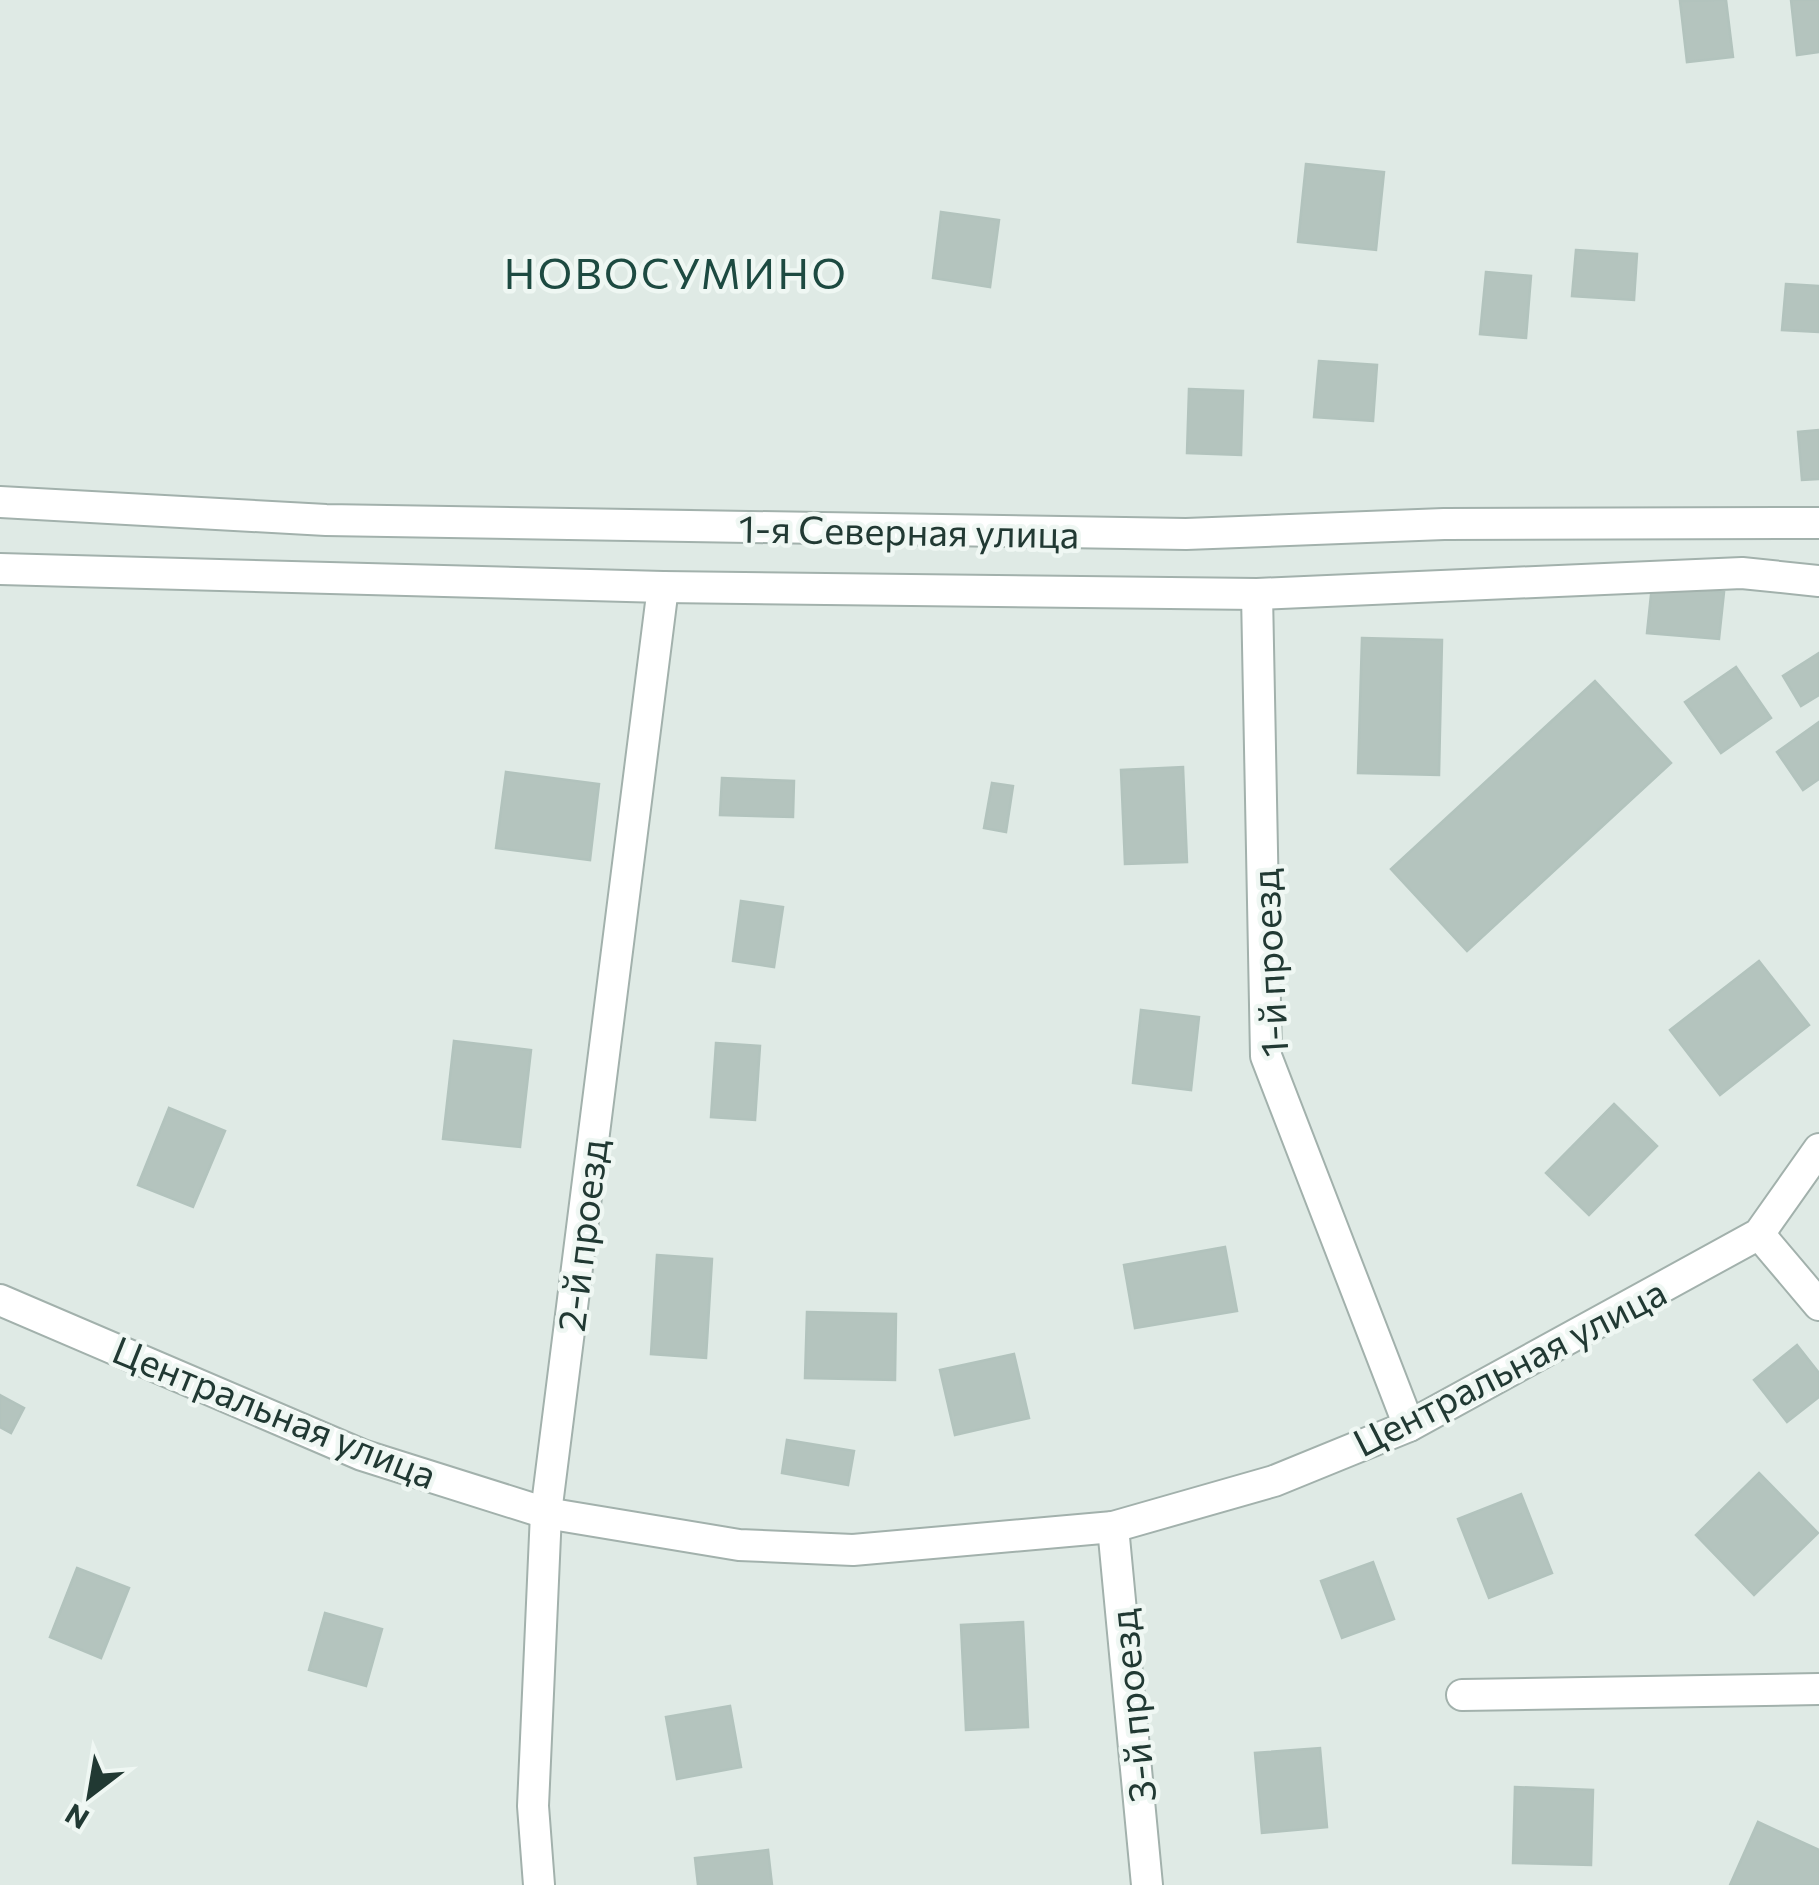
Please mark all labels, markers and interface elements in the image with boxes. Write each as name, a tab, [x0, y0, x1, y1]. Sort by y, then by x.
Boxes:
district label: НОВОСУМИНО	[504, 246, 848, 298]
street label: 1-я Северная улица	[738, 504, 1080, 556]
street label: 1-й проезд	[1240, 868, 1296, 1058]
street label: 2-й проезд	[546, 1136, 616, 1334]
street label: Центральная улица	[1345, 1267, 1673, 1465]
street label: Центральная улица	[106, 1325, 444, 1497]
street label: 3-й проезд	[1097, 1607, 1165, 1805]
north arrow	[40, 1745, 140, 1845]
text: N	[59, 1797, 94, 1837]

